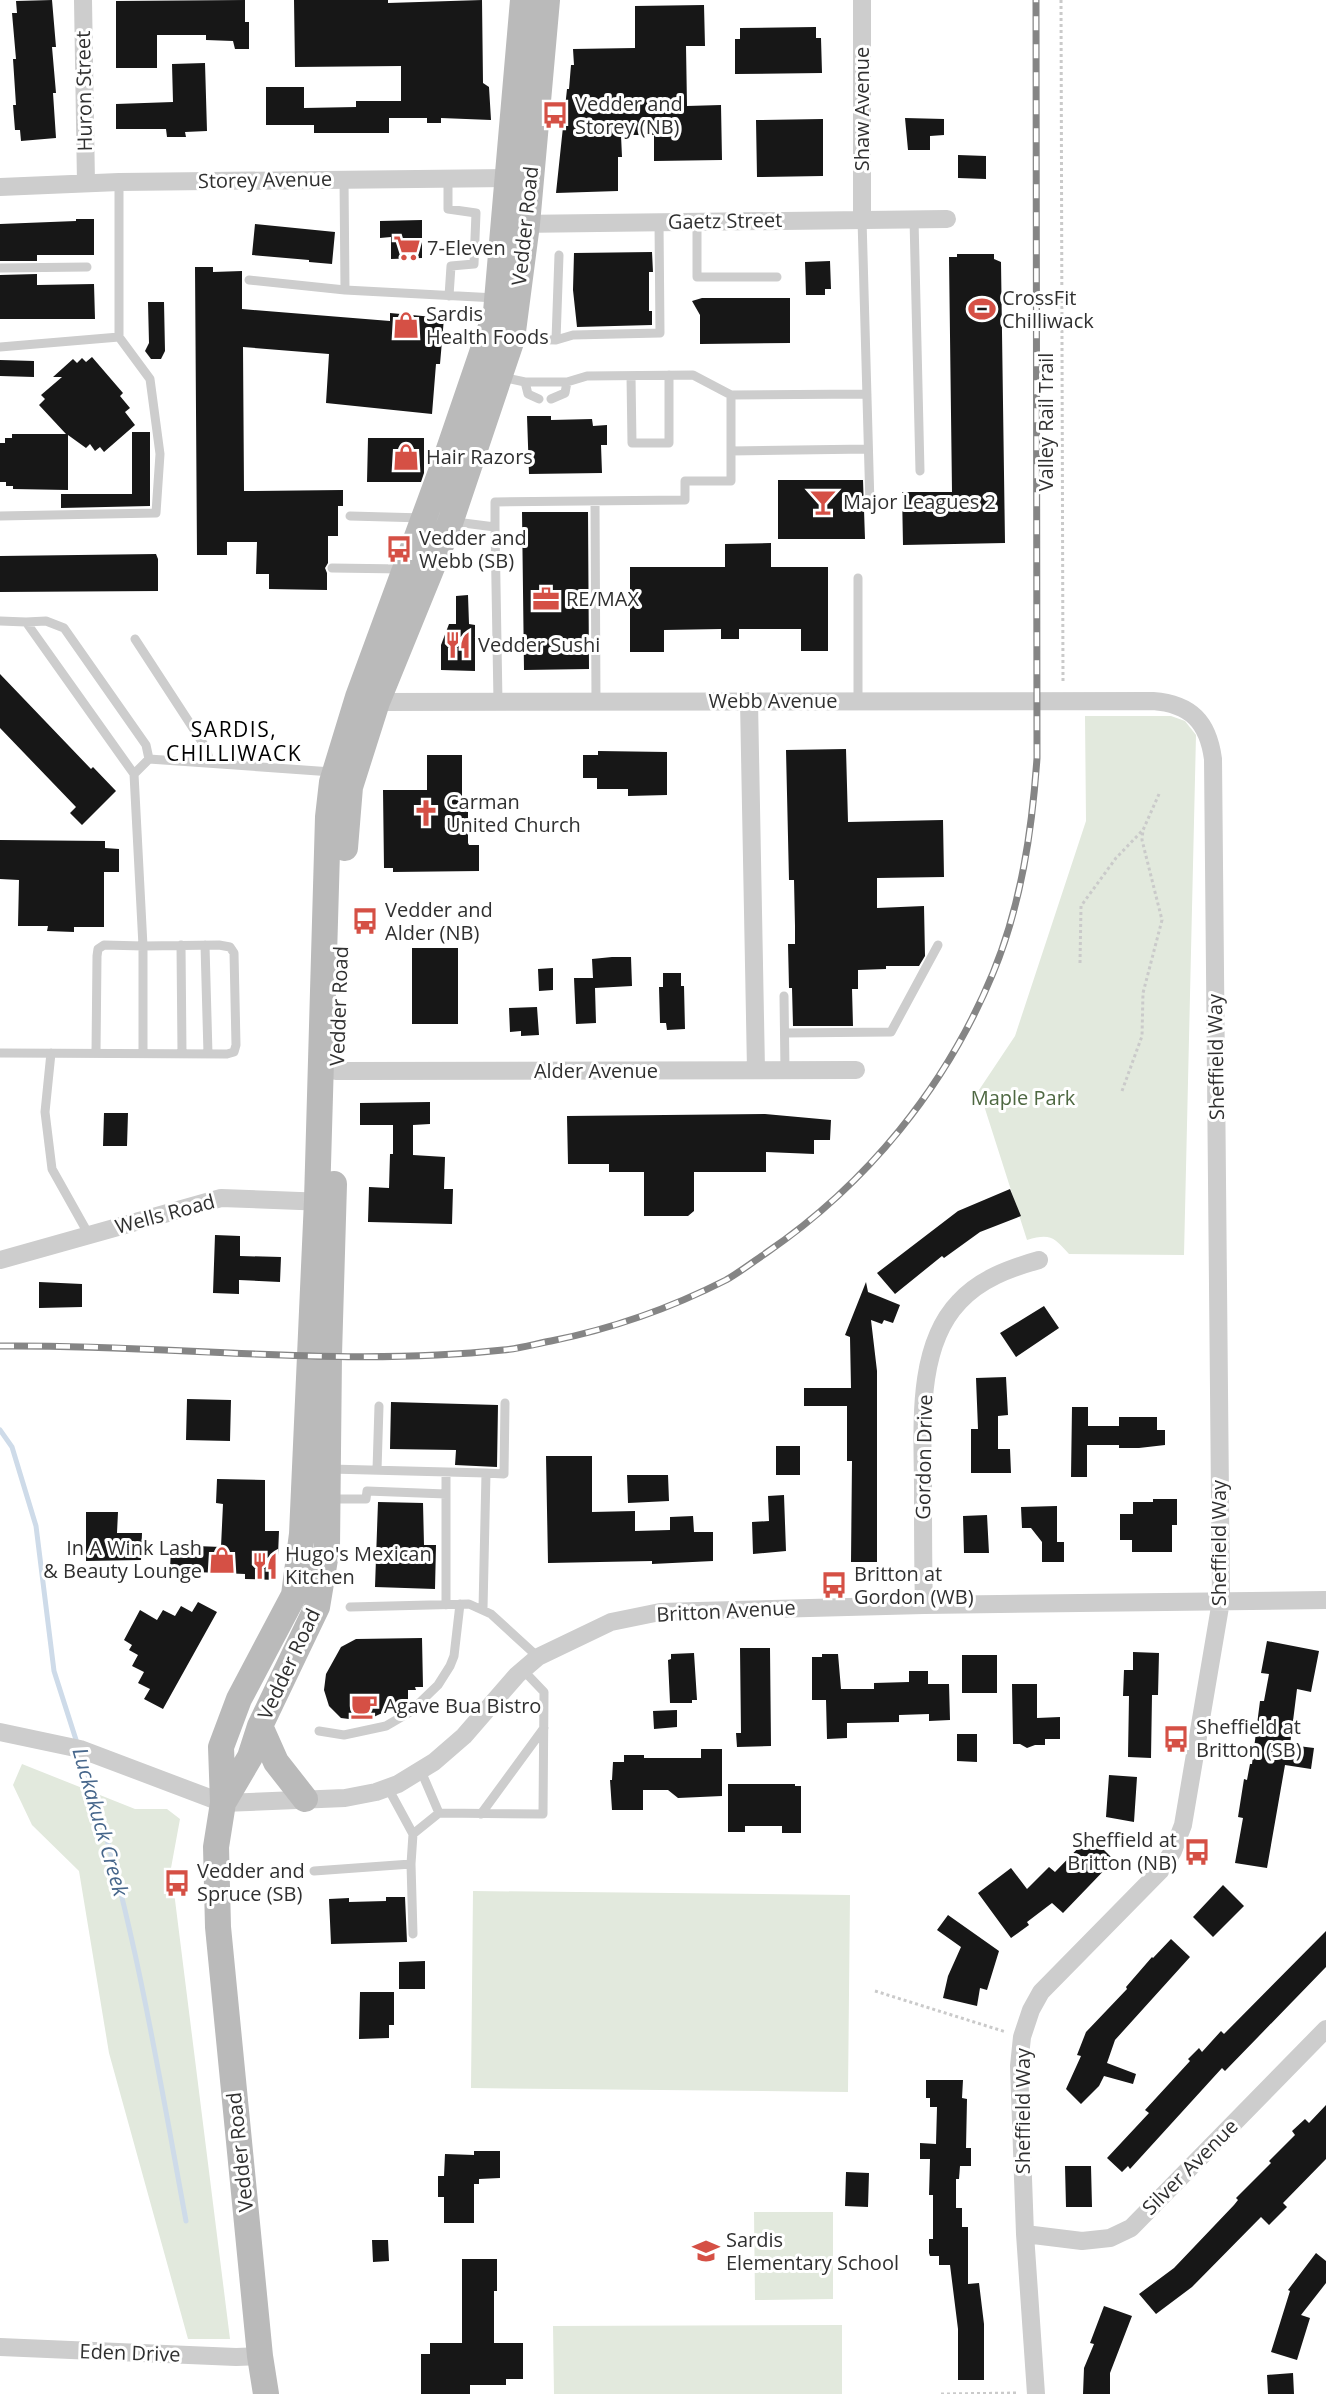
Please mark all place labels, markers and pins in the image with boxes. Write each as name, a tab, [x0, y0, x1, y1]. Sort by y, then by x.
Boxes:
place label: Vedder and Storey (NB)	[575, 90, 683, 140]
bus stop icon: Vedder and Storey (NB)	[540, 100, 570, 130]
supermarket icon: 7-Eleven	[392, 233, 422, 263]
place label: 7-Eleven	[427, 234, 506, 261]
place label: CrossFit Chilliwack	[1002, 284, 1094, 334]
sports icon: CrossFit Chilliwack	[967, 294, 997, 324]
place label: Sardis Health Foods	[426, 300, 549, 350]
shop icon: Sardis Health Foods	[391, 310, 421, 340]
shop icon: Hair Razors	[391, 442, 421, 472]
place label: Hair Razors	[426, 443, 533, 470]
bar icon: Major Leagues 2	[808, 487, 838, 517]
place label: Major Leagues 2	[843, 488, 996, 515]
place label: Vedder and Webb (SB)	[419, 524, 527, 574]
bus stop icon: Vedder and Webb (SB)	[384, 534, 414, 564]
office icon: RE/MAX	[531, 584, 561, 614]
place label: RE/MAX	[566, 585, 639, 612]
restaurant icon: Vedder Sushi	[443, 630, 473, 660]
place label: Vedder Sushi	[478, 631, 600, 658]
place label: Carman United Church	[446, 788, 581, 838]
church icon: Carman United Church	[411, 798, 441, 828]
place label: Vedder and Alder (NB)	[385, 896, 493, 946]
bus stop icon: Vedder and Alder (NB)	[350, 906, 380, 936]
place label: In A Wink Lash & Beauty Lounge	[43, 1534, 202, 1584]
place label: Hugo's Mexican Kitchen	[285, 1540, 432, 1590]
shop icon: In A Wink Lash & Beauty Lounge	[207, 1545, 237, 1575]
restaurant icon: Hugo's Mexican Kitchen	[250, 1551, 280, 1581]
place label: Britton at Gordon (WB)	[854, 1560, 974, 1610]
bus stop icon: Britton at Gordon (WB)	[819, 1570, 849, 1600]
cafe icon: Agave Bua Bistro	[349, 1691, 379, 1721]
place label: Agave Bua Bistro	[384, 1692, 541, 1719]
place label: Sheffield at Britton (SB)	[1196, 1713, 1302, 1763]
bus stop icon: Sheffield at Britton (SB)	[1161, 1724, 1191, 1754]
place label: Sheffield at Britton (NB)	[1067, 1826, 1177, 1876]
bus stop icon: Sheffield at Britton (NB)	[1182, 1837, 1212, 1867]
place label: Vedder and Spruce (SB)	[197, 1857, 305, 1907]
bus stop icon: Vedder and Spruce (SB)	[162, 1868, 192, 1898]
place label: Sardis Elementary School	[726, 2226, 899, 2276]
school or university icon: Sardis Elementary School	[691, 2236, 721, 2266]

